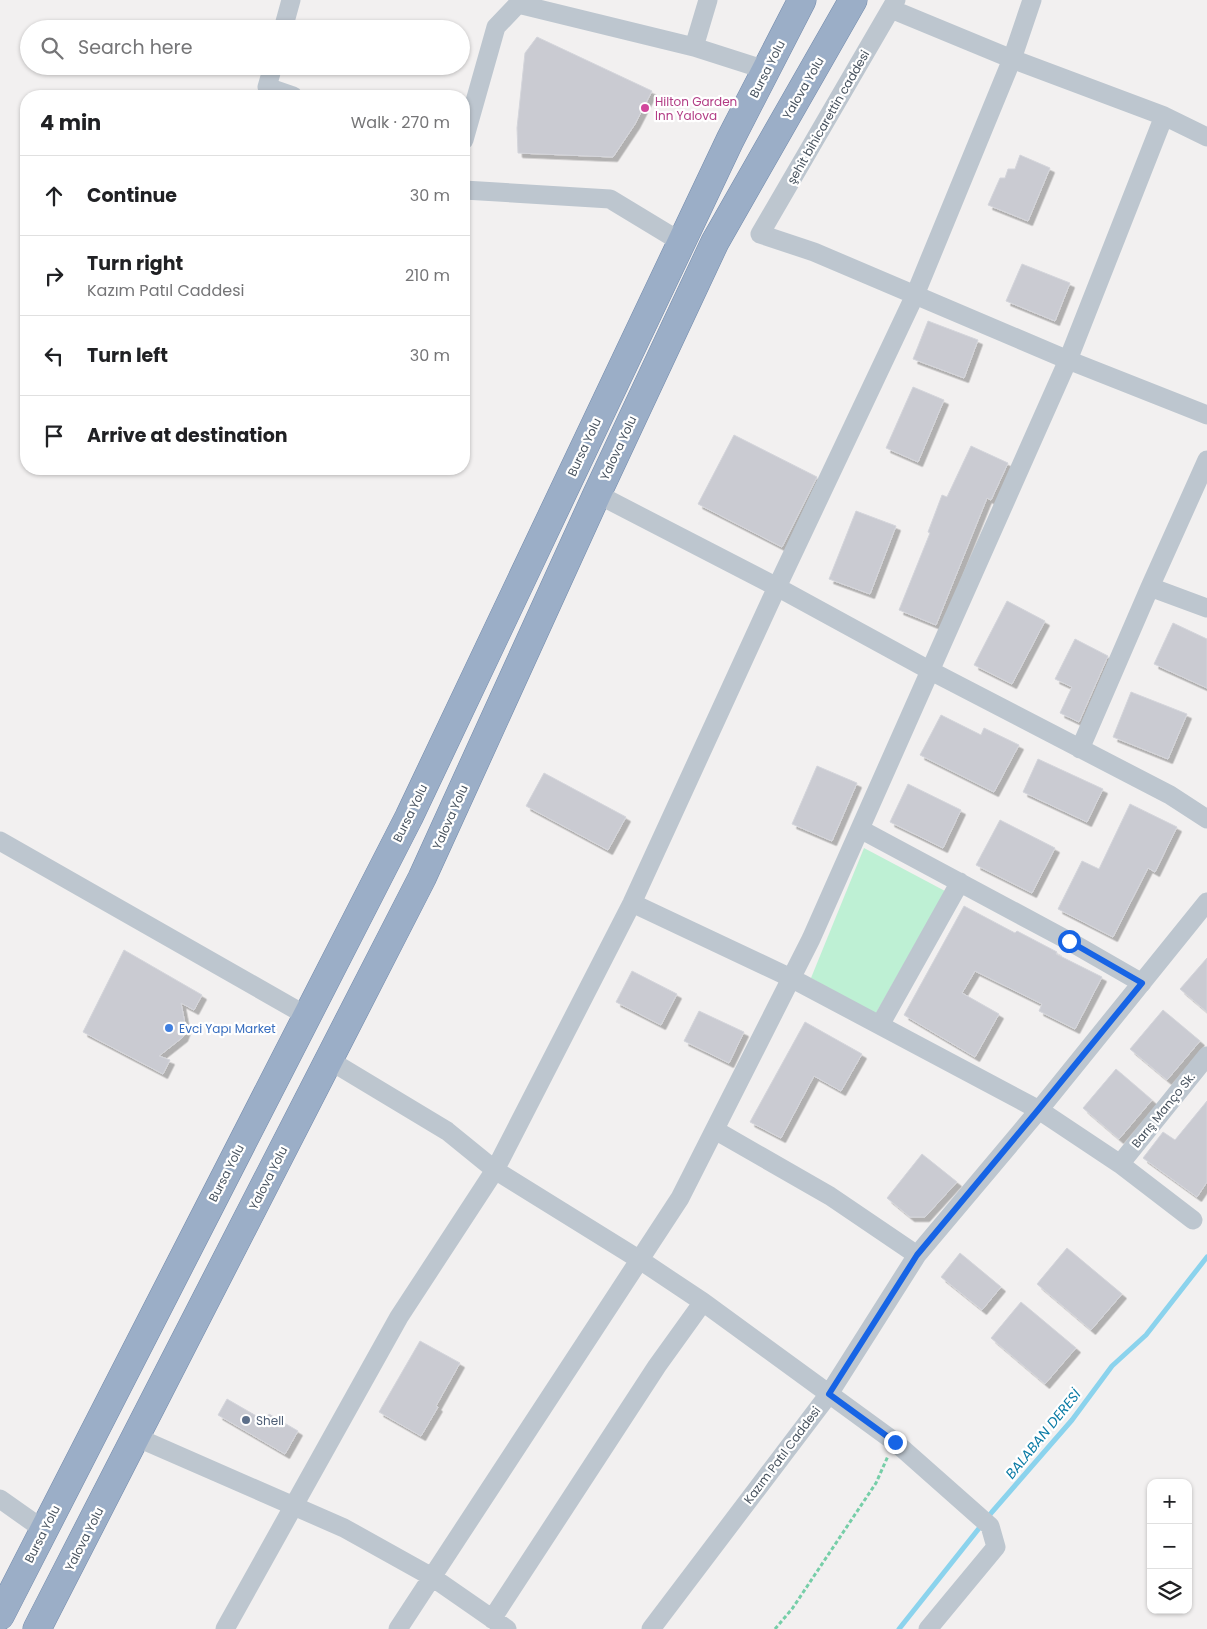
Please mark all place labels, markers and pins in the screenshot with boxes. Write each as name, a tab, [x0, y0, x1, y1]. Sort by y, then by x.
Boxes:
place label: Hilton Garden Inn Yalova	[655, 93, 737, 124]
marker: Hilton Garden Inn Yalova	[639, 102, 651, 114]
place label: Evci Yapı Market	[179, 1020, 276, 1037]
marker: Evci Yapı Market	[163, 1022, 175, 1034]
place label: Shell	[256, 1412, 284, 1429]
marker: Shell	[240, 1414, 252, 1426]

